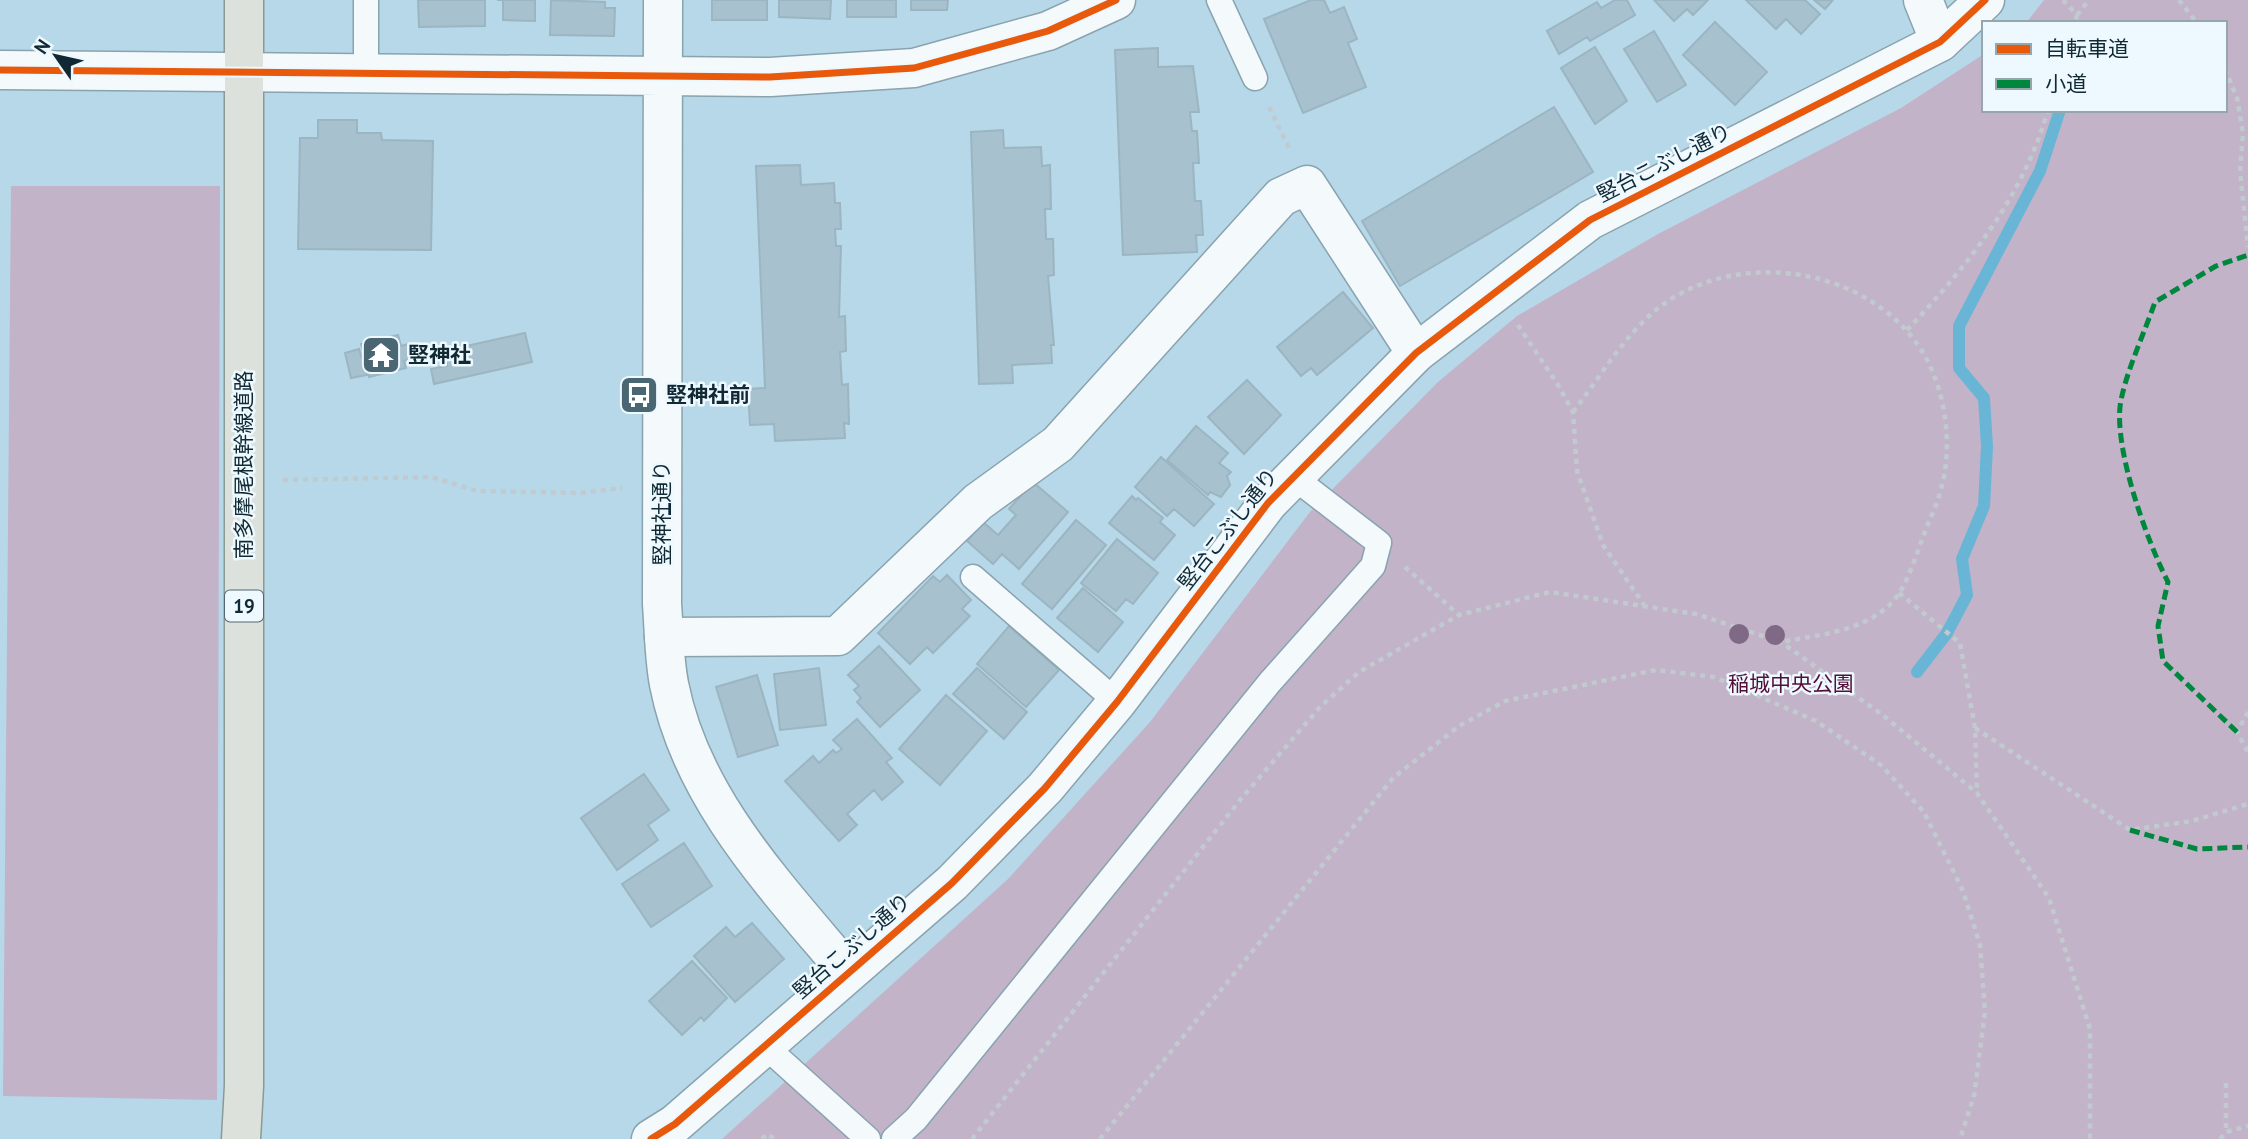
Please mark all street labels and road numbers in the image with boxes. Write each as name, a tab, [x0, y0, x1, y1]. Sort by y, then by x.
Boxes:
street label: 竪台こぶし通り	[1592, 117, 1735, 208]
street label: 南多摩尾根幹線道路	[230, 371, 257, 560]
street label: 竪神社通り	[648, 461, 675, 566]
street label: 竪台こぶし通り	[1172, 462, 1283, 595]
road number: 19	[225, 590, 263, 622]
street label: 竪台こぶし通り	[787, 887, 916, 1004]

